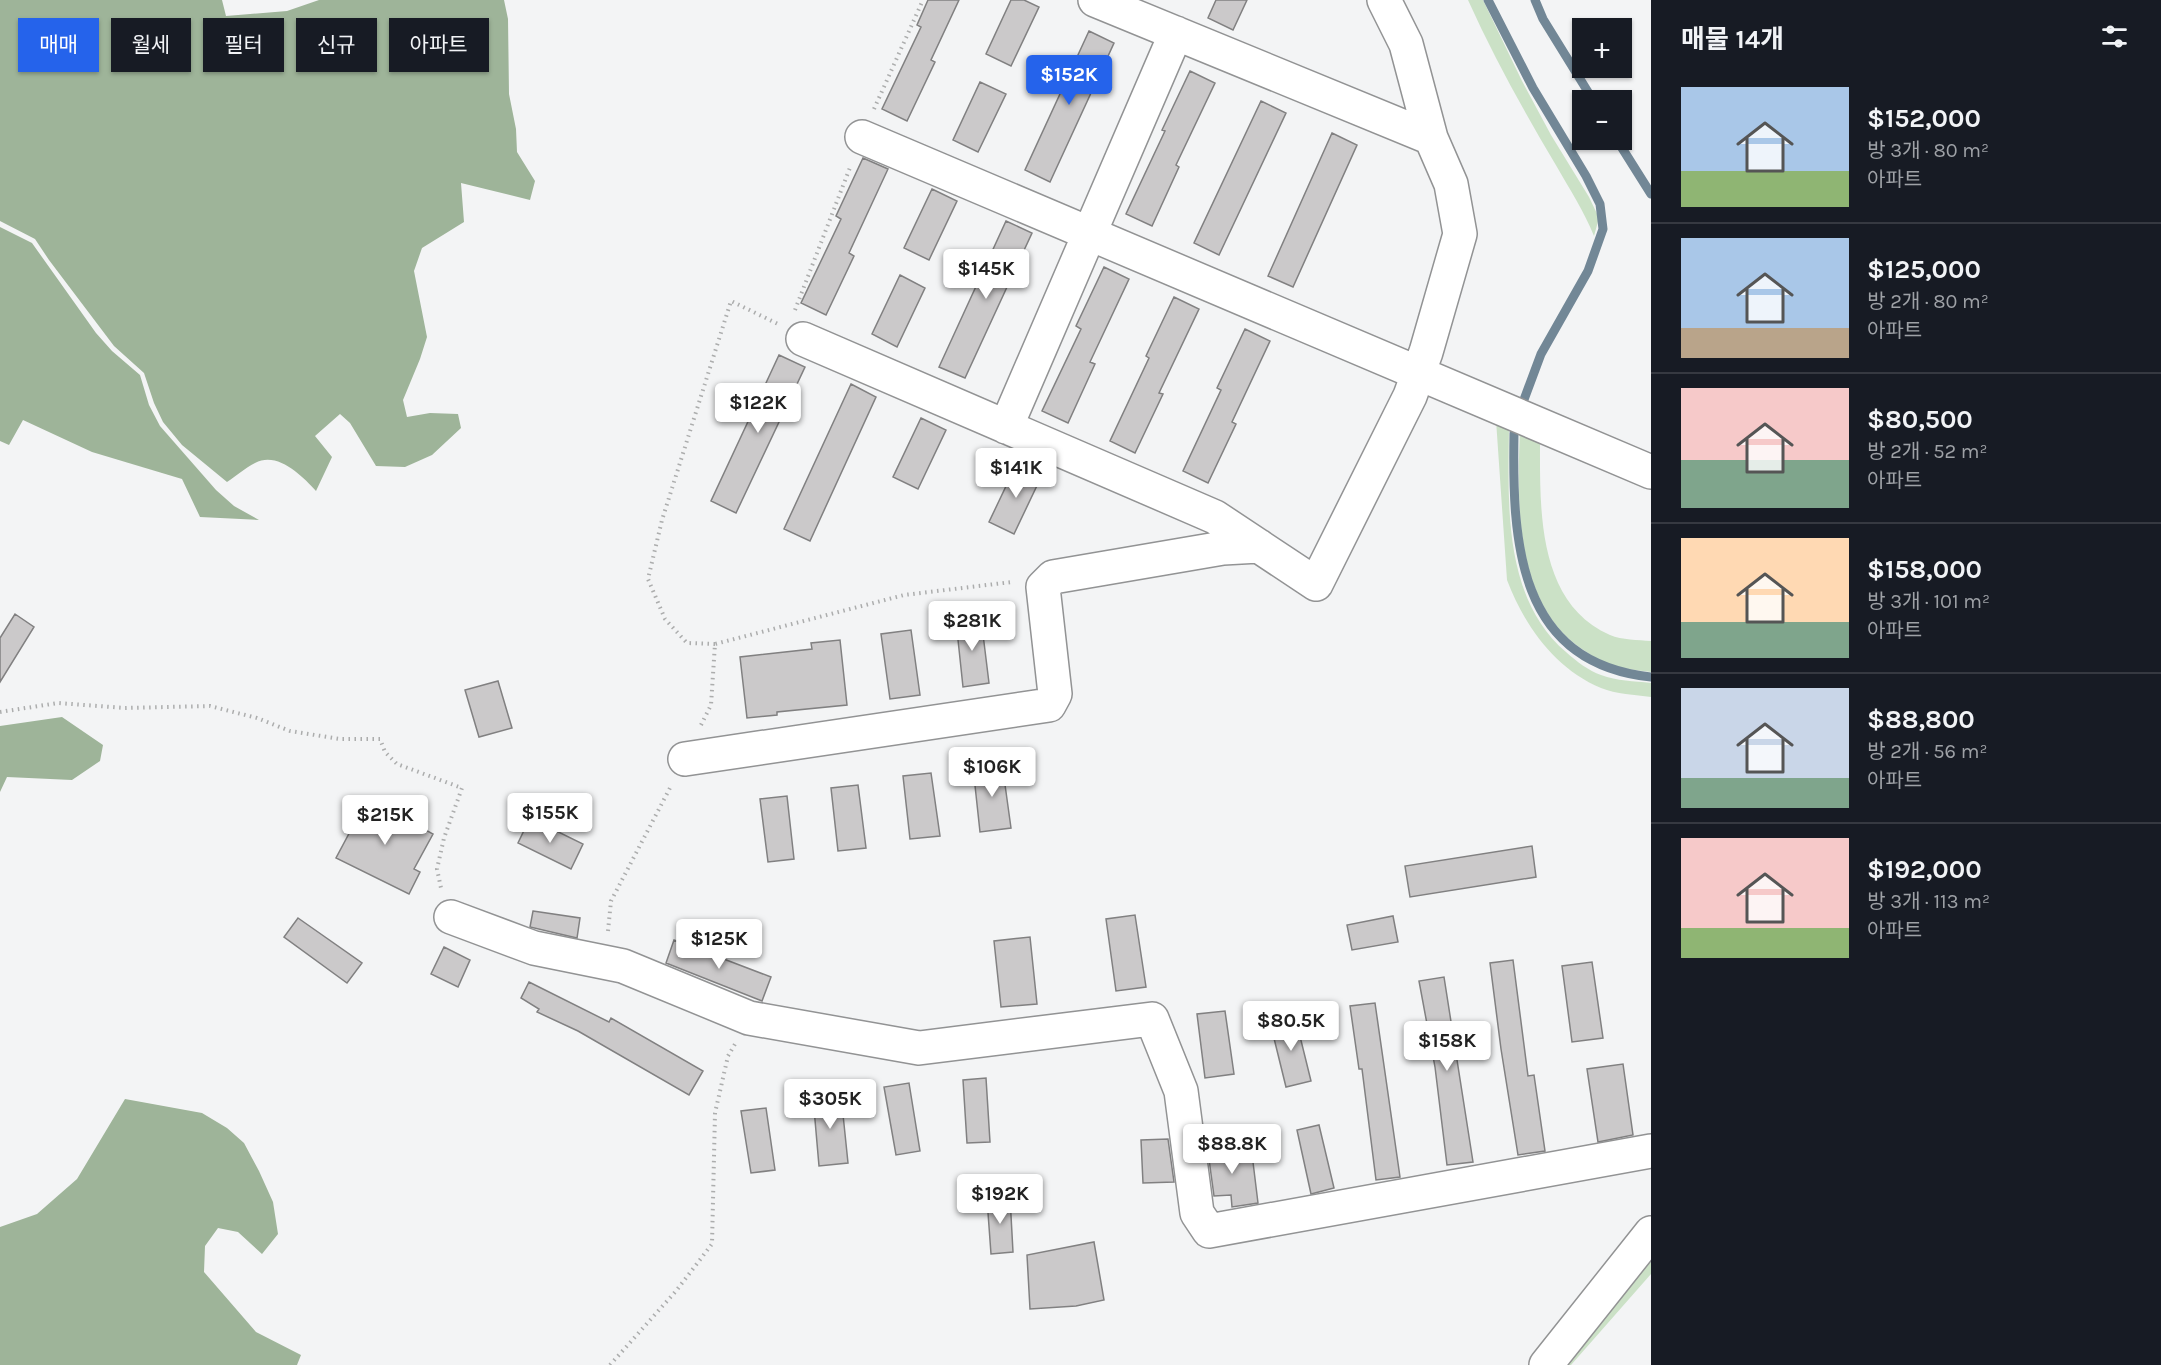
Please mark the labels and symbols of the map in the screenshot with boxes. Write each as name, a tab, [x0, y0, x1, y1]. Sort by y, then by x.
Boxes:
pin: $152K	[1027, 55, 1111, 106]
pin: $145K	[944, 249, 1028, 300]
pin: $122K	[716, 383, 800, 434]
pin: $141K	[974, 448, 1058, 499]
pin: $281K	[930, 601, 1014, 652]
pin: $106K	[950, 747, 1034, 798]
pin: $155K	[508, 793, 592, 844]
pin: $215K	[343, 795, 427, 846]
pin: $125K	[677, 919, 761, 970]
pin: $80.5K	[1242, 1001, 1340, 1052]
pin: $158K	[1405, 1021, 1489, 1072]
pin: $305K	[788, 1079, 872, 1130]
pin: $88.8K	[1183, 1124, 1281, 1175]
pin: $192K	[958, 1174, 1042, 1225]

